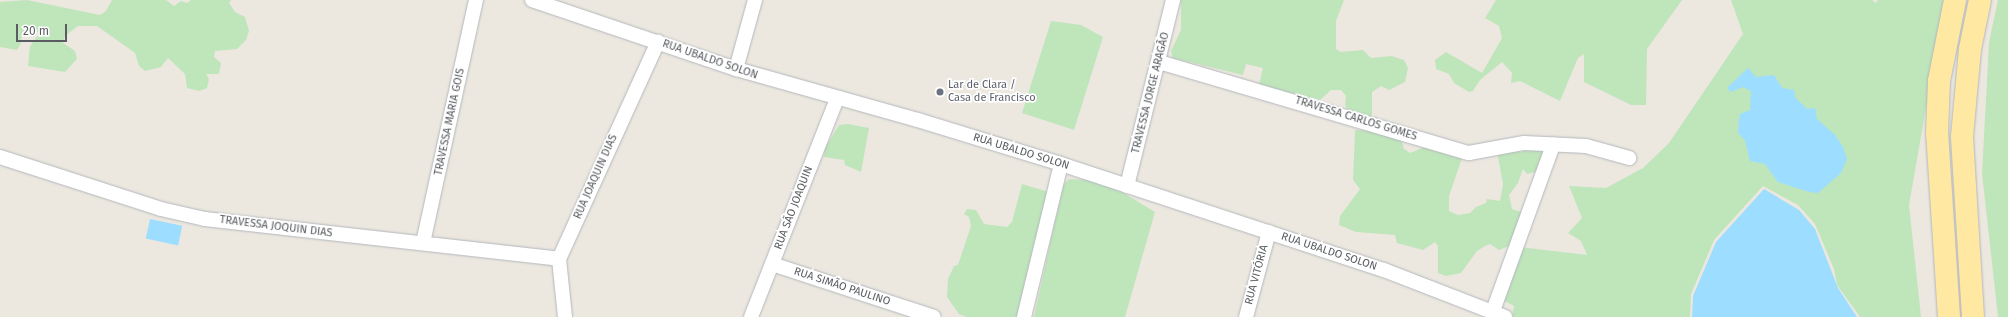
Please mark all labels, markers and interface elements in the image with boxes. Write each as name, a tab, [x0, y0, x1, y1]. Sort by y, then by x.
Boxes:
scale bar	[18, 16, 69, 42]
text: 20 m	[23, 24, 49, 38]
street label: TRAVESSA JORGE ARAGÃO	[1130, 31, 1172, 155]
street label: RUA UBALDO SOLON	[661, 37, 759, 83]
street label: TRAVESSA MARIA GOIS	[432, 67, 468, 177]
place label: Lar de Clara / Casa de Francisco	[948, 79, 1036, 105]
marker: Lar de Clara / Casa de Francisco	[935, 87, 945, 97]
street label: TRAVESSA CARLOS GOMES	[1293, 94, 1419, 144]
street label: RUA UBALDO SOLON	[971, 131, 1071, 173]
street label: RUA JOAQUIN DIAS	[571, 133, 621, 221]
street label: RUA SÃO JOAQUIN	[772, 164, 816, 252]
street label: TRAVESSA JOQUIN DIAS	[219, 214, 333, 240]
street label: RUA UBALDO SOLON	[1279, 230, 1379, 274]
street label: RUA VITÓRIA	[1243, 244, 1271, 306]
street label: RUA SIMÃO PAULINO	[792, 265, 892, 309]

